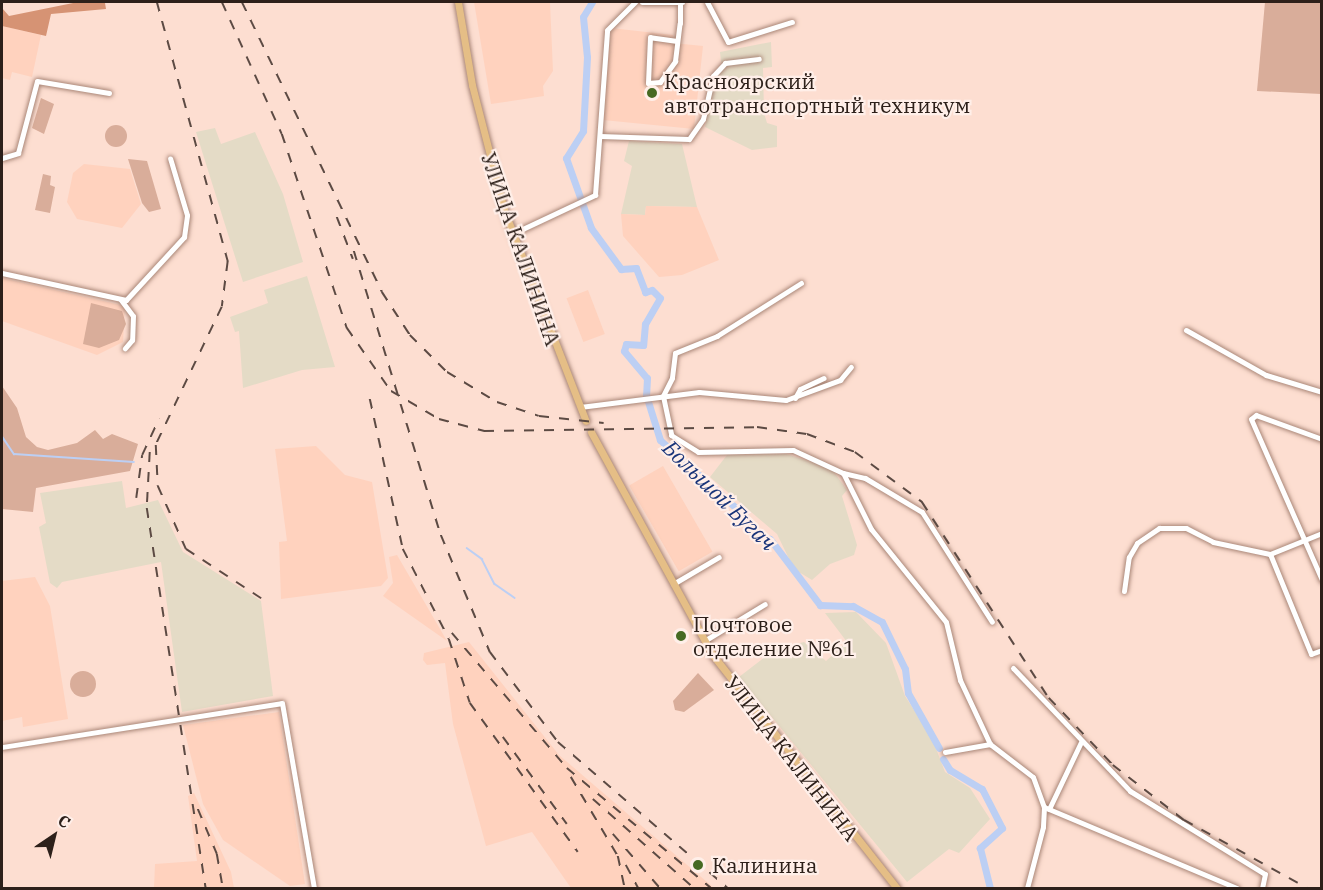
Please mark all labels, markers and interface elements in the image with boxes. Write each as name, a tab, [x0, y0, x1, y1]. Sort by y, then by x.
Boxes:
place label: Красноярский автотранспортный техникум	[664, 68, 970, 118]
marker: Красноярский автотранспортный техникум	[645, 86, 659, 100]
street label: УЛИЦА КАЛИНИНА	[476, 149, 566, 349]
water label: Большой Бугач	[658, 434, 782, 556]
place label: Почтовое отделение №61	[693, 611, 856, 661]
marker: Почтовое отделение №61	[674, 629, 688, 643]
street label: УЛИЦА КАЛИНИНА	[720, 670, 864, 846]
north arrow	[24, 806, 84, 866]
text: С	[54, 810, 74, 832]
place label: Калинина	[712, 852, 817, 878]
marker: Калинина	[689, 856, 707, 874]

